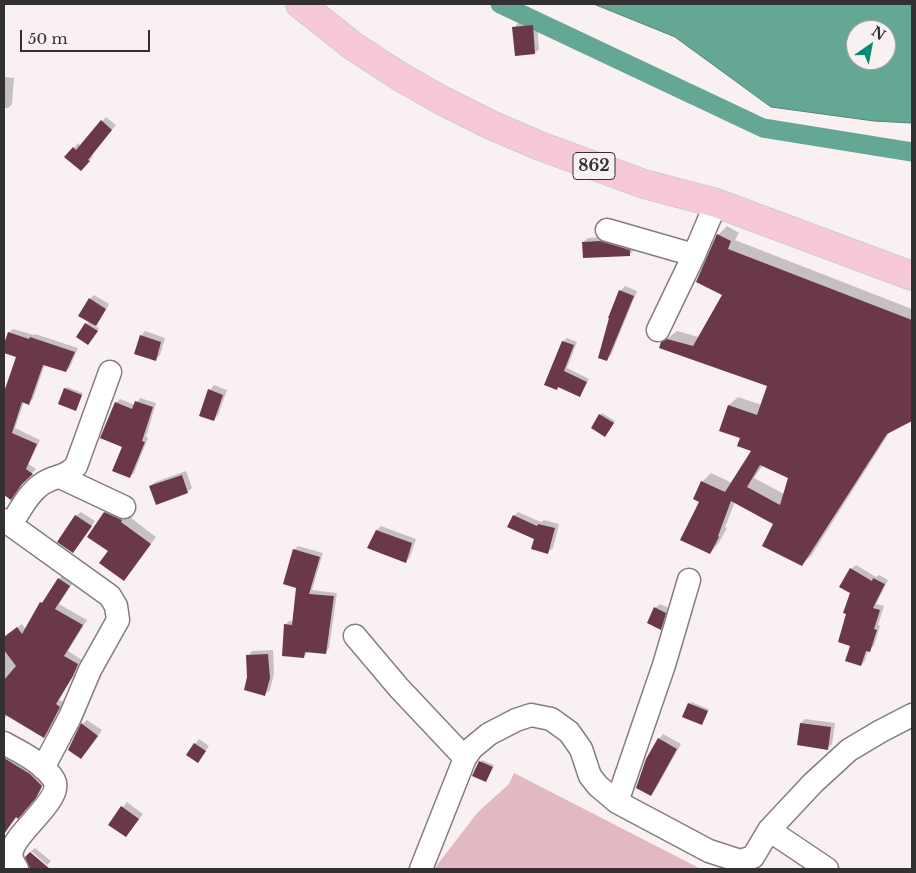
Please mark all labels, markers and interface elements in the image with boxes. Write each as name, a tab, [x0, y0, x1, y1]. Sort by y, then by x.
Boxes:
scale bar	[22, 20, 152, 52]
north arrow	[846, 20, 896, 70]
text: N	[868, 22, 889, 44]
text: 50 m	[28, 29, 68, 48]
road number: 862	[573, 153, 615, 180]

